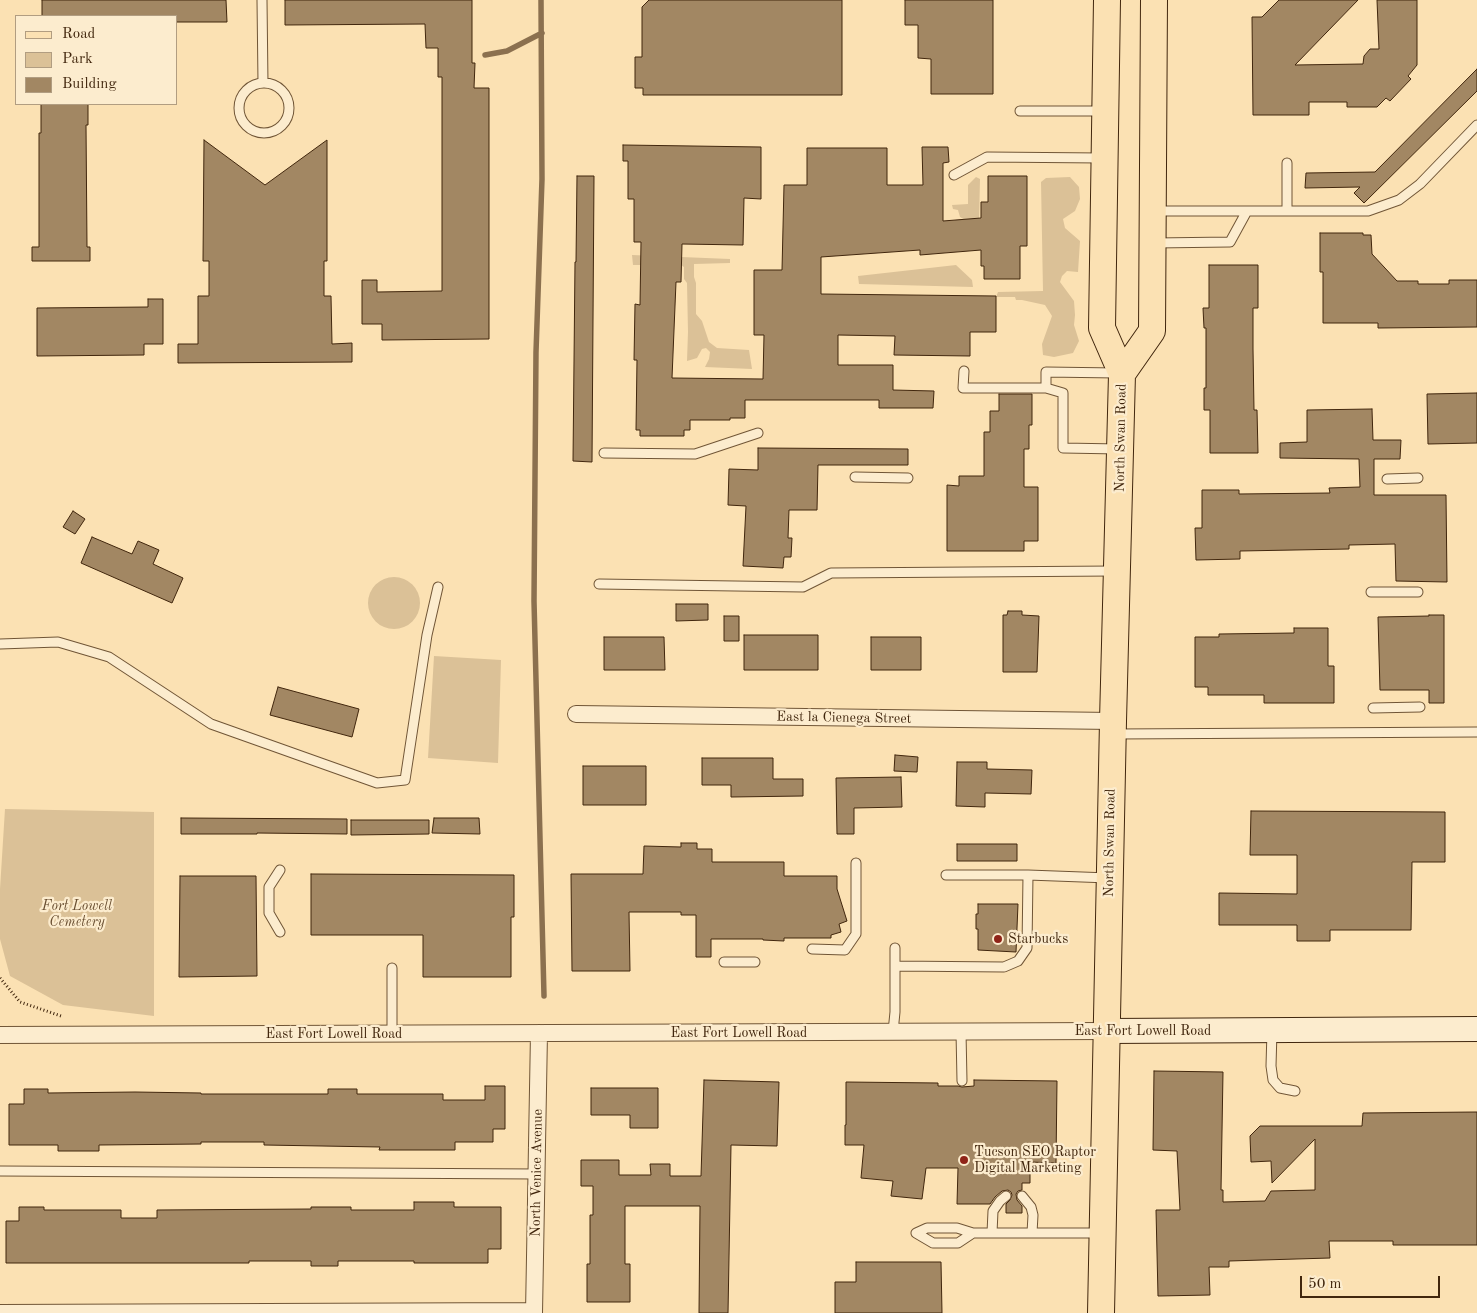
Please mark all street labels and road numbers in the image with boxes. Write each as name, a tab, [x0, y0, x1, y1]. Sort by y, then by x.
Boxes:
street label: North Swan Road	[1112, 384, 1130, 492]
street label: East la Cienega Street	[776, 708, 912, 728]
street label: North Swan Road	[1101, 789, 1119, 897]
street label: East Fort Lowell Road	[1075, 1023, 1211, 1039]
street label: East Fort Lowell Road	[671, 1025, 807, 1041]
street label: East Fort Lowell Road	[266, 1026, 402, 1042]
street label: North Venice Avenue	[527, 1109, 547, 1237]

